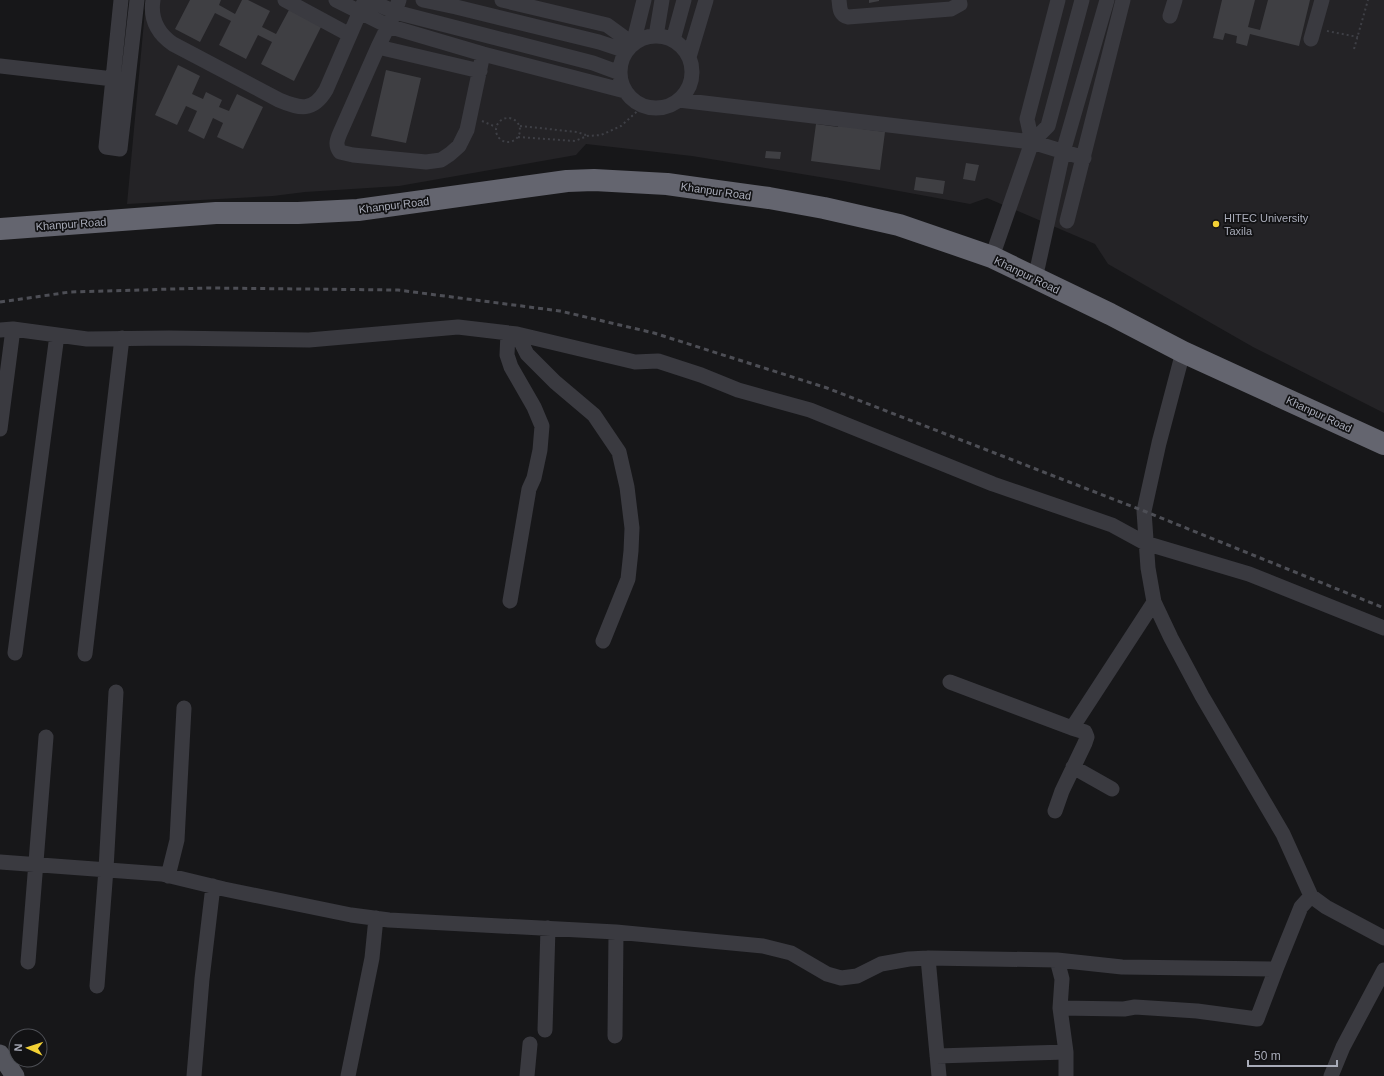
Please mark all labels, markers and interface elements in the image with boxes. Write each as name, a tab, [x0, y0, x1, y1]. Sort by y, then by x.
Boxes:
street label: Khanpur Road	[680, 180, 752, 202]
street label: Khanpur Road	[358, 195, 430, 215]
place label: HITEC University Taxila	[1224, 212, 1309, 237]
street label: Khanpur Road	[35, 216, 107, 232]
marker: HITEC University Taxila	[1211, 219, 1221, 229]
street label: Khanpur Road	[992, 254, 1062, 296]
street label: Khanpur Road	[1284, 394, 1354, 434]
north arrow	[8, 1028, 48, 1068]
scale bar	[1248, 1042, 1337, 1068]
text: N	[12, 1043, 24, 1052]
text: 50 m	[1254, 1049, 1281, 1063]

